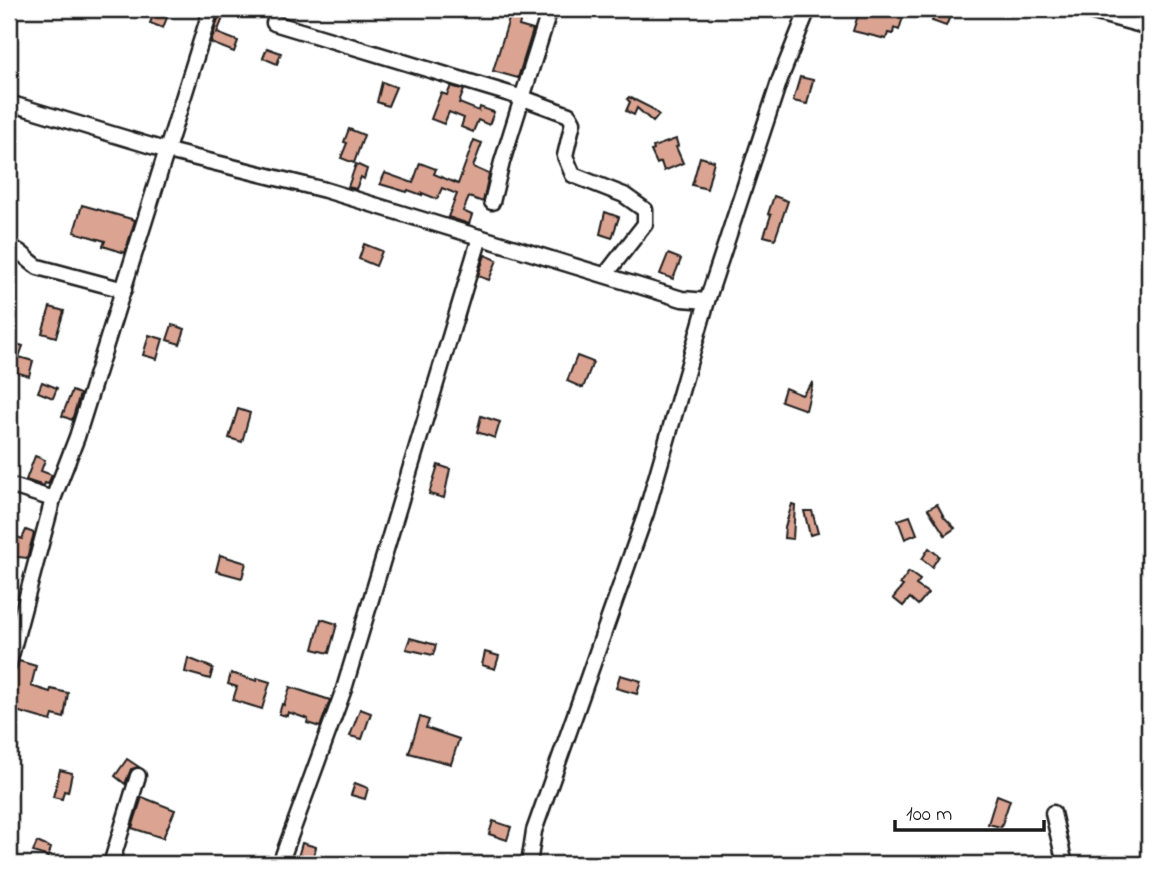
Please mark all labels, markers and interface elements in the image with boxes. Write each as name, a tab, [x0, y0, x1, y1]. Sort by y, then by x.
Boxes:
scale bar	[895, 789, 1044, 833]
text: 100 m	[906, 800, 952, 830]

